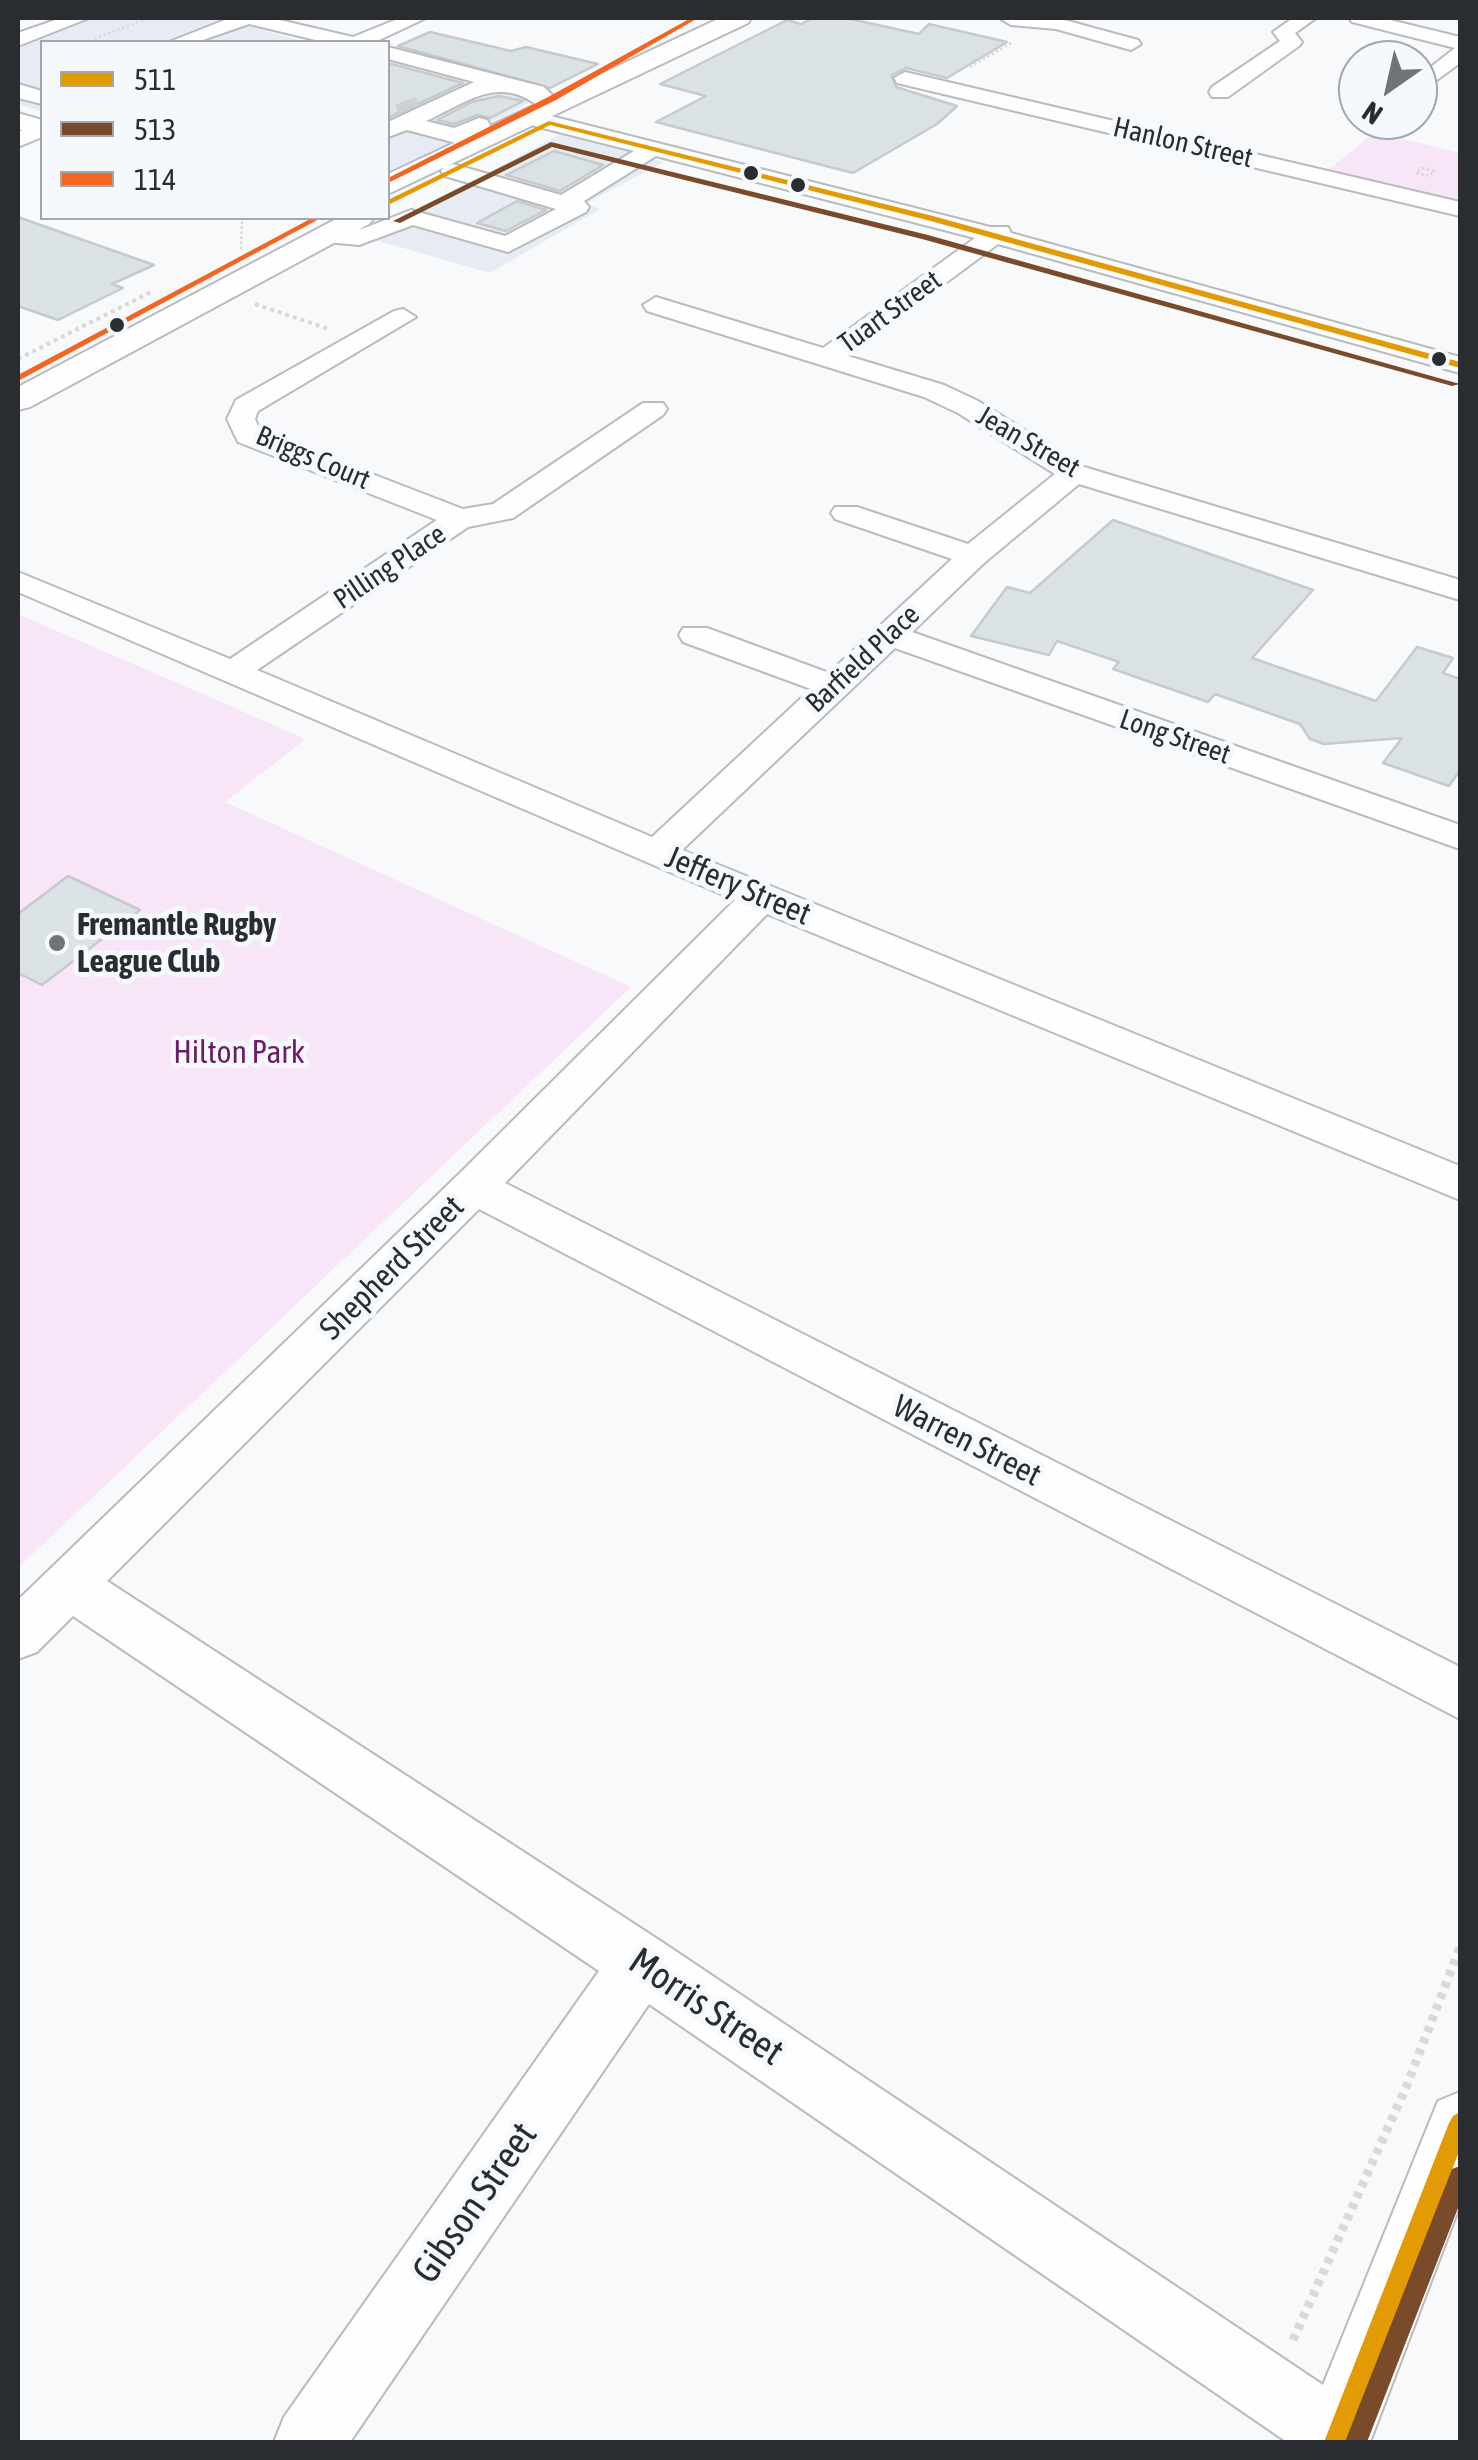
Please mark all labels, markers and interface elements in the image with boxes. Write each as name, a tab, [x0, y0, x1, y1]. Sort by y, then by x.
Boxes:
legend	[40, 40, 390, 220]
north arrow	[1338, 40, 1438, 140]
text: 511	[134, 62, 176, 96]
text: N	[1357, 95, 1388, 131]
street label: Hanlon Street	[1110, 111, 1256, 175]
text: 513	[134, 112, 176, 146]
text: 114	[134, 162, 176, 196]
unlabelled marker	[741, 163, 761, 183]
unlabelled marker	[788, 175, 808, 195]
street label: Tuart Street	[832, 264, 948, 360]
unlabelled marker	[107, 315, 127, 335]
unlabelled marker	[1429, 349, 1449, 369]
street label: Jean Street	[970, 399, 1086, 485]
street label: Briggs Court	[251, 419, 375, 497]
street label: Pilling Place	[328, 517, 452, 617]
street label: Barfield Place	[799, 598, 927, 720]
street label: Long Street	[1115, 702, 1235, 772]
street label: Jeffery Street	[660, 838, 816, 934]
place label: Fremantle Rugby League Club	[77, 906, 276, 981]
marker: Fremantle Rugby League Club	[46, 932, 68, 954]
park label: Hilton Park	[173, 1034, 305, 1072]
street label: Shepherd Street	[312, 1188, 472, 1348]
street label: Warren Street	[887, 1387, 1047, 1495]
street label: Morris Street	[620, 1939, 792, 2075]
street label: Gibson Street	[403, 2114, 547, 2292]

